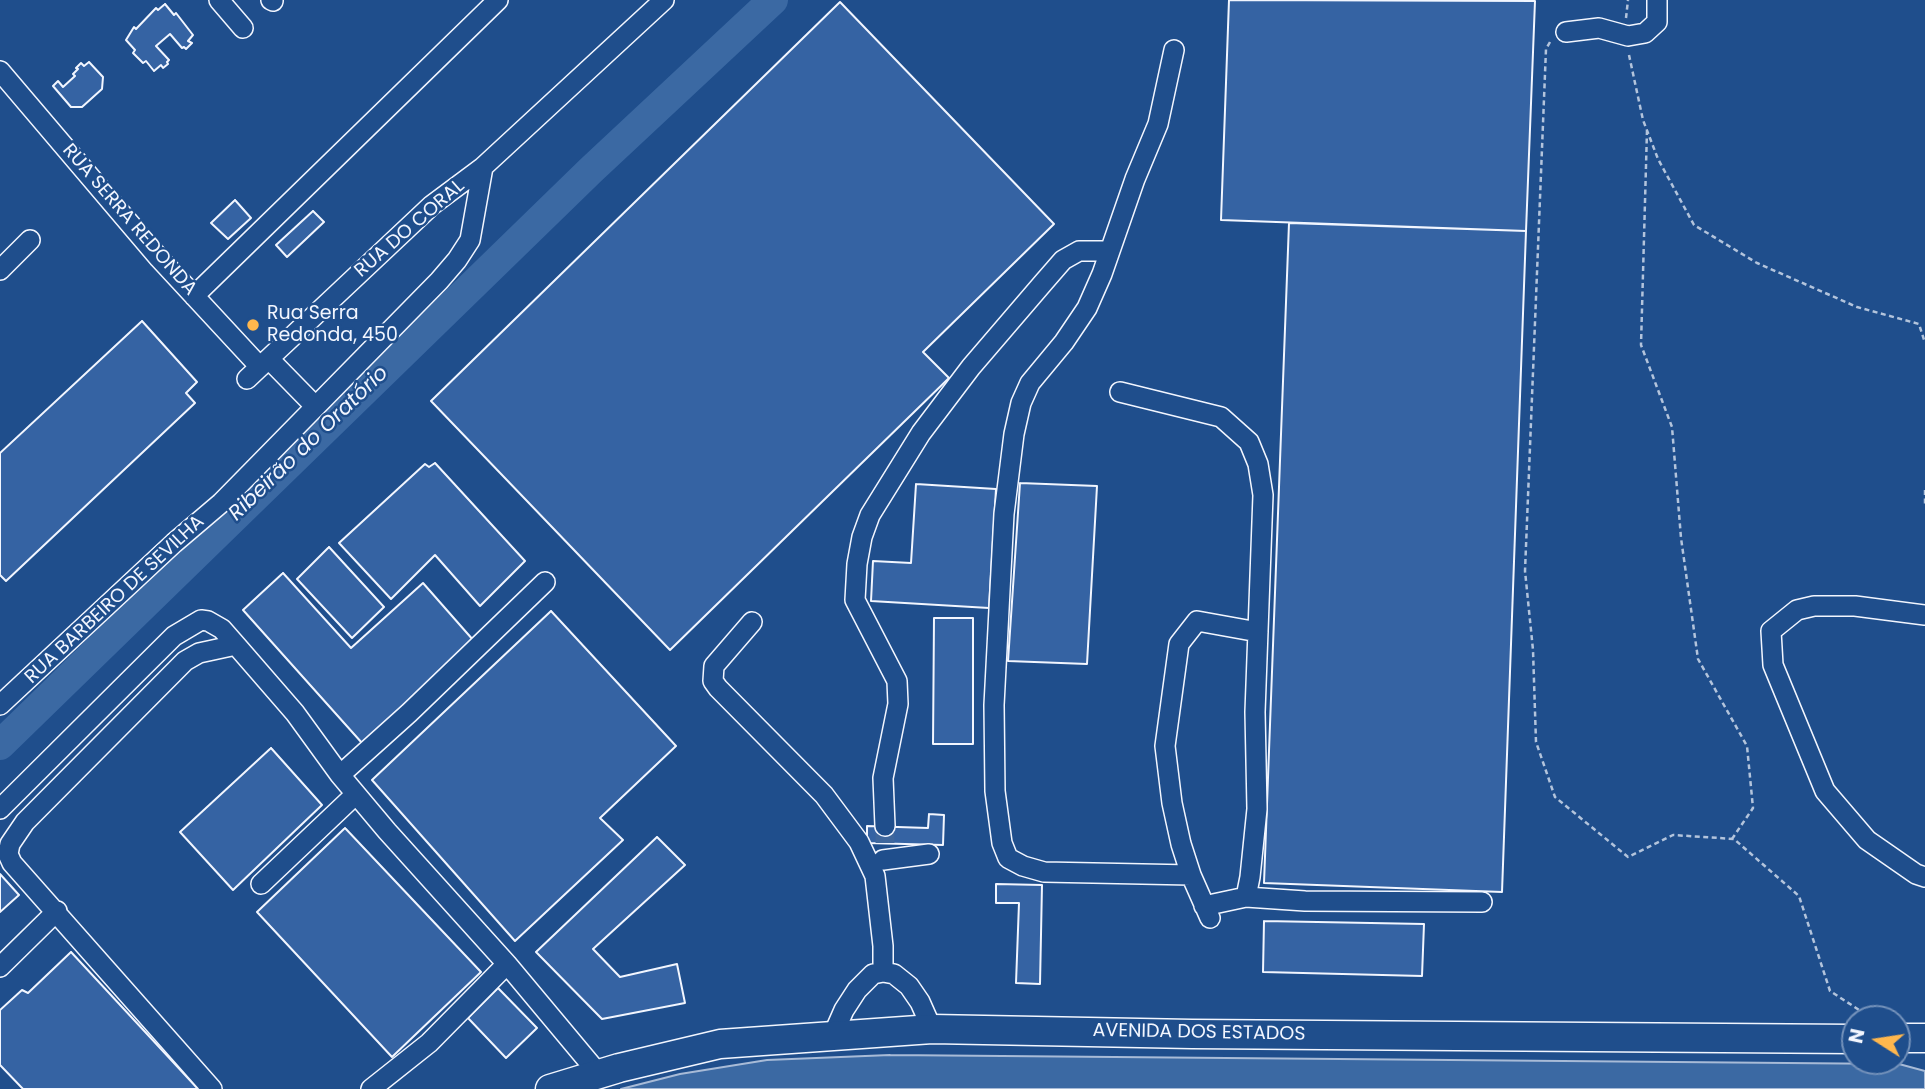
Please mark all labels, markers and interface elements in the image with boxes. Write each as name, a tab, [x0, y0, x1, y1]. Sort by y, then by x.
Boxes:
street label: RUA SERRA REDONDA	[57, 140, 201, 300]
street label: RUA DO CORAL	[350, 175, 470, 283]
place label: Rua Serra Redonda, 450	[267, 303, 398, 347]
marker: Rua Serra Redonda, 450	[245, 317, 261, 333]
water label: Ribeirão do Oratório	[224, 361, 394, 527]
street label: RUA BARBEIRO DE SEVILHA	[21, 511, 209, 689]
north arrow	[1841, 1005, 1911, 1075]
street label: AVENIDA DOS ESTADOS	[1092, 1020, 1306, 1046]
text: N	[1842, 1026, 1872, 1046]

